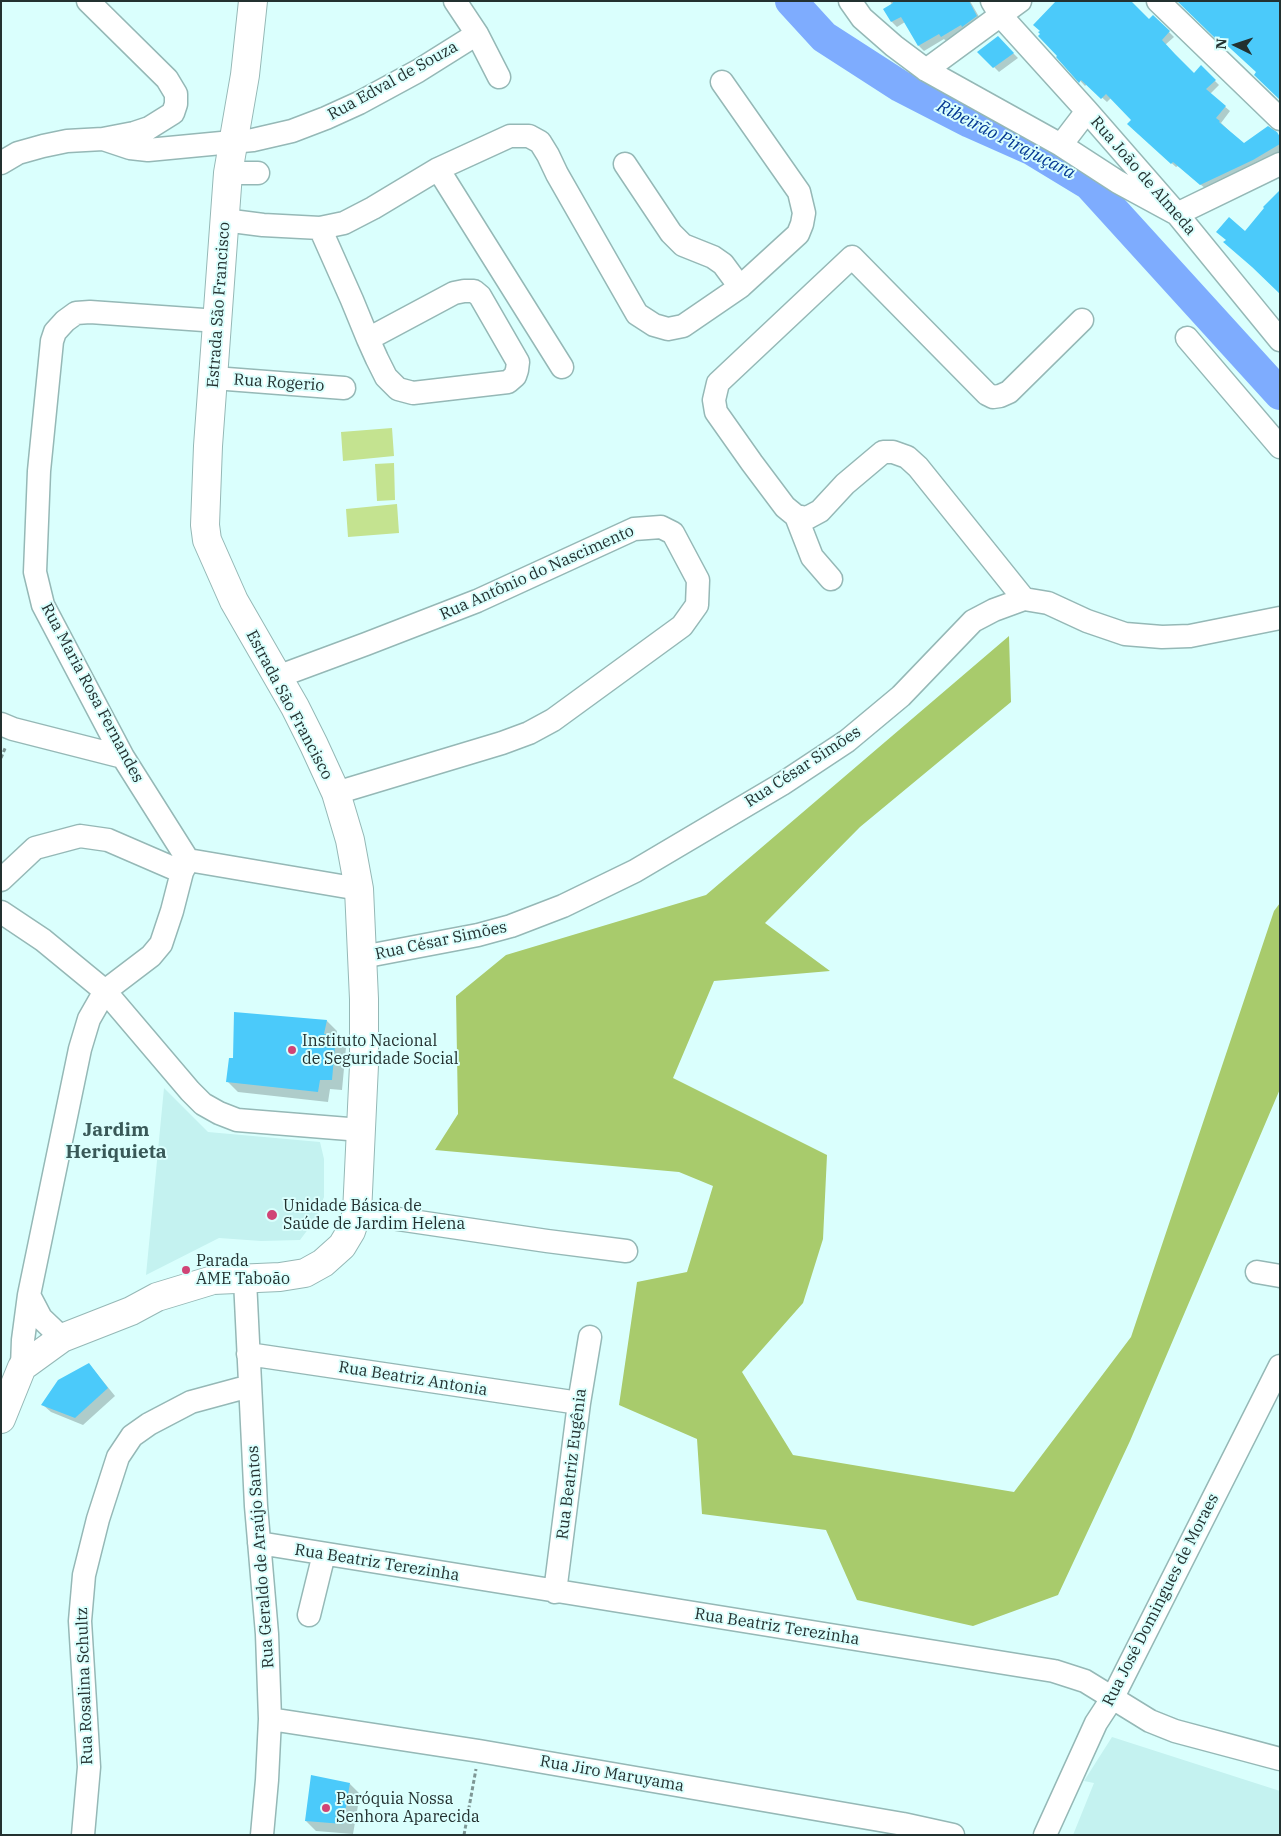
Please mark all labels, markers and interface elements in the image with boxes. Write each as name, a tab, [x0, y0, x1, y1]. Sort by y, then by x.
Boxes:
north arrow	[1211, 20, 1261, 70]
street label: Rua Edval de Souza	[325, 37, 461, 125]
text: N	[1212, 38, 1230, 50]
water label: Ribeirão Pirajuçara	[933, 96, 1079, 184]
street label: Rua João de Almeda	[1086, 113, 1200, 239]
street label: Estrada São Francisco	[204, 221, 234, 389]
street label: Rua Rogerio	[233, 370, 325, 396]
street label: Rua Antônio do Nascimento	[437, 521, 637, 625]
street label: Rua Maria Rosa Fernandes	[36, 600, 148, 786]
street label: Estrada São Francisco	[241, 627, 337, 783]
street label: Rua César Simões	[741, 722, 865, 812]
street label: Rua César Simões	[373, 918, 509, 964]
place label: Instituto Nacional de Seguridade Social	[302, 1031, 459, 1069]
marker: Instituto Nacional de Seguridade Social	[286, 1044, 298, 1056]
district label: Jardim Heriquieta	[65, 1120, 167, 1164]
place label: Unidade Básica de Saúde de Jardim Helena	[283, 1196, 465, 1234]
marker: Unidade Básica de Saúde de Jardim Helena	[265, 1208, 279, 1222]
place label: Parada AME Taboão	[196, 1251, 290, 1289]
marker: Parada AME Taboão	[180, 1264, 192, 1276]
street label: Rua Beatriz Antonia	[337, 1358, 489, 1400]
street label: Rua Beatriz Eugênia	[553, 1387, 591, 1541]
street label: Rua Geraldo de Araújo Santos	[244, 1445, 278, 1669]
street label: Rua José Domingues de Moraes	[1099, 1490, 1223, 1710]
street label: Rua Beatriz Terezinha	[293, 1540, 461, 1586]
street label: Rua Beatriz Terezinha	[693, 1604, 861, 1650]
street label: Rua Rosalina Schultz	[73, 1607, 97, 1765]
street label: Rua Jiro Maruyama	[538, 1752, 686, 1796]
place label: Paróquia Nossa Senhora Aparecida	[336, 1789, 480, 1827]
marker: Paróquia Nossa Senhora Aparecida	[320, 1802, 332, 1814]

